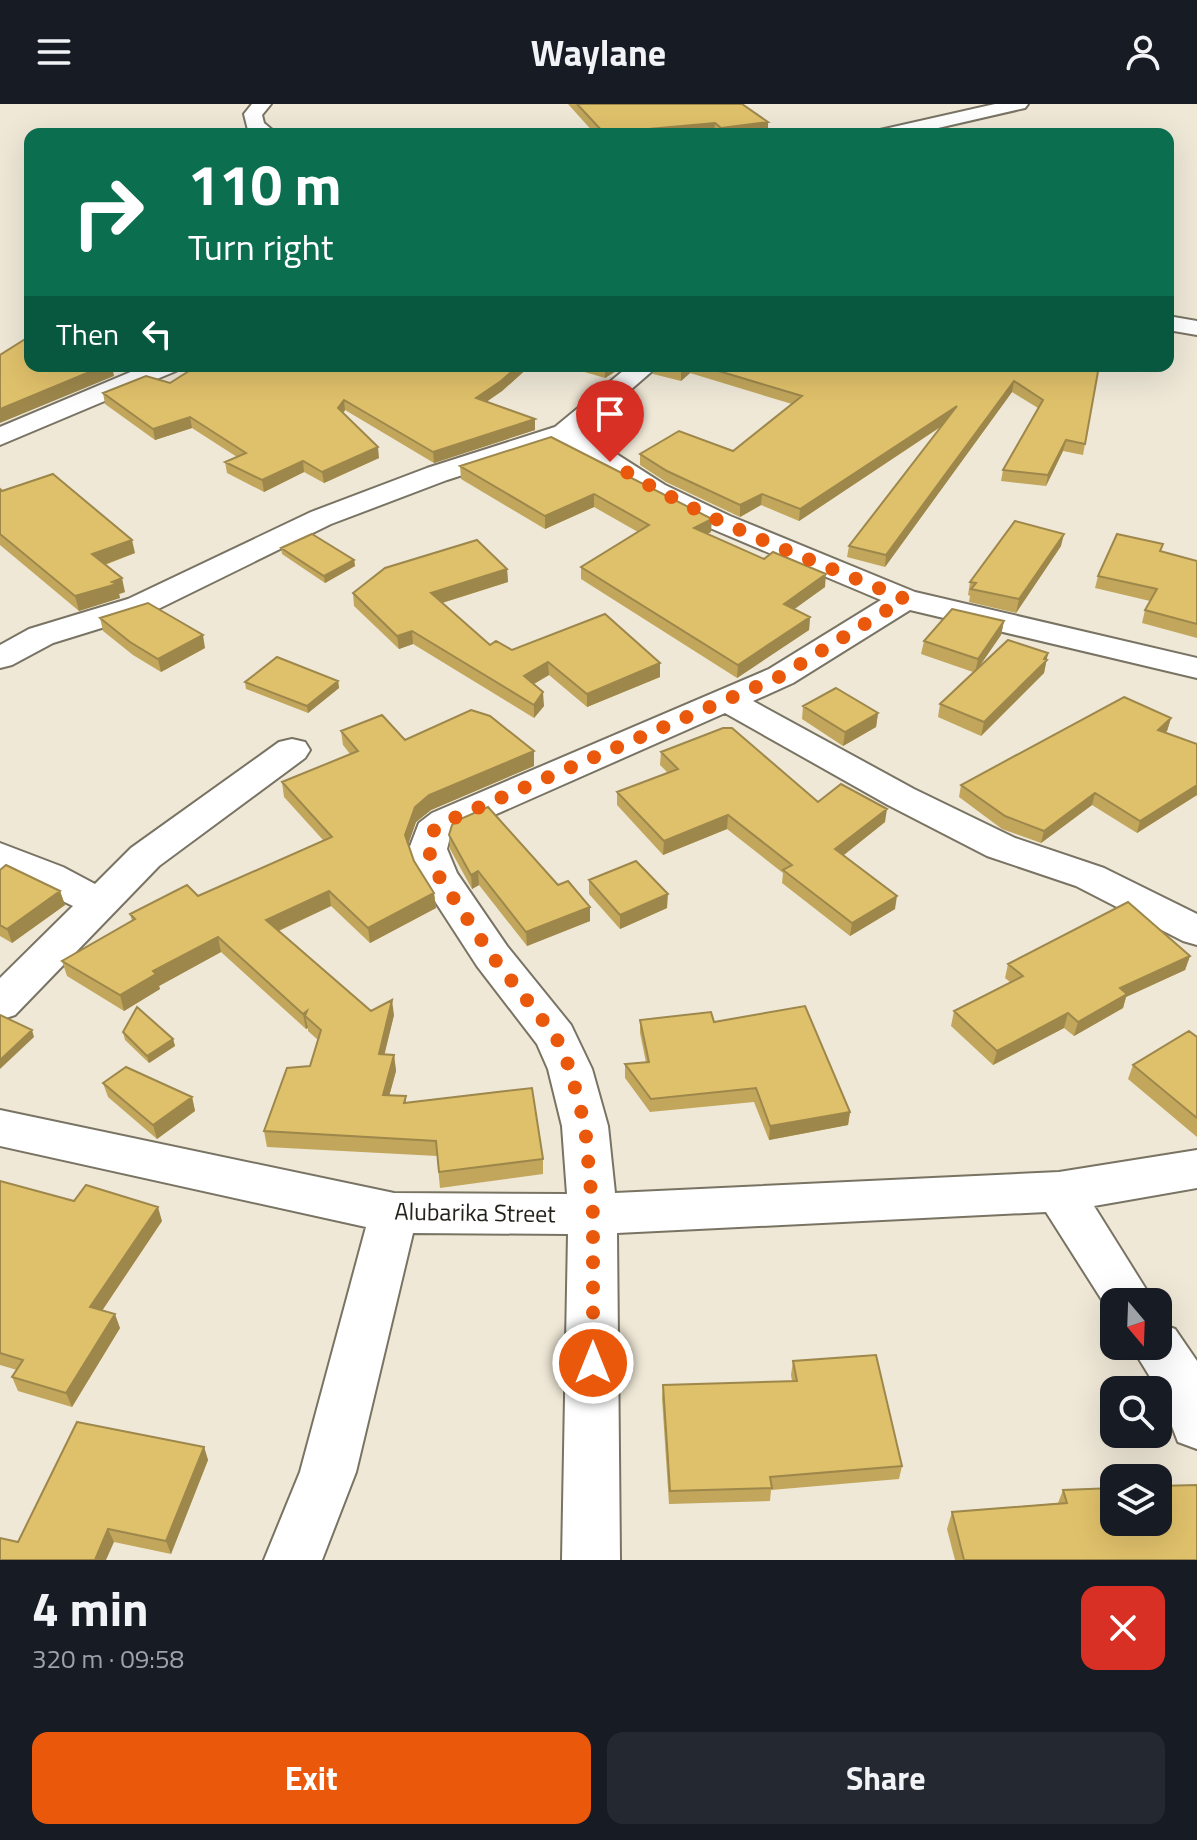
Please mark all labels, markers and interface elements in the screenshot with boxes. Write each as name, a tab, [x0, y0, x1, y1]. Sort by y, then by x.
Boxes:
text: Waylane	[531, 25, 666, 80]
icon: menu	[32, 30, 76, 74]
icon: person	[1121, 30, 1165, 74]
text: 110 m	[188, 142, 341, 227]
icon: right	[56, 160, 160, 264]
text: Turn right	[188, 219, 333, 274]
text: Then	[56, 311, 119, 357]
icon: left	[135, 312, 179, 356]
pin	[576, 380, 644, 462]
icon: arrive	[588, 392, 632, 436]
street label: Alubarika Street	[394, 1193, 557, 1231]
north arrow	[1100, 1288, 1172, 1360]
map controls	[1100, 1288, 1172, 1536]
position arrow	[551, 1321, 635, 1405]
button: search	[1100, 1376, 1172, 1448]
button: layers	[1100, 1464, 1172, 1536]
text: 4 min	[32, 1572, 149, 1645]
button: close	[1081, 1586, 1165, 1670]
text: 320 m · 09:58	[32, 1639, 184, 1678]
button: Exit	[32, 1732, 591, 1824]
button: Share	[607, 1732, 1165, 1824]

